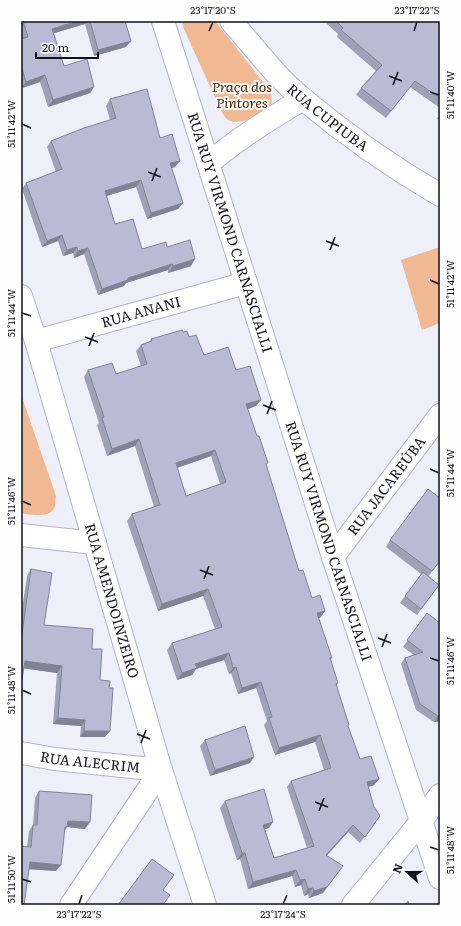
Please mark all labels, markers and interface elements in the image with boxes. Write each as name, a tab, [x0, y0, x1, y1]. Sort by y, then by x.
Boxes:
text: 23°17'20"S	[190, 2, 236, 17]
text: 23°17'22"S	[395, 2, 439, 17]
scale bar	[36, 34, 98, 60]
text: 20 m	[42, 38, 69, 56]
text: 51°11'40"W	[442, 71, 457, 119]
park label: Praça dos Pintores	[212, 76, 272, 112]
street label: RUA CUPIUBA	[283, 79, 373, 156]
text: 51°11'42"W	[3, 100, 18, 148]
street label: RUA RUY VIRMOND CARNASCIALLI	[184, 110, 279, 355]
text: 51°11'42"W	[442, 260, 457, 308]
text: 51°11'44"W	[3, 289, 18, 337]
street label: RUA ANANI	[99, 290, 183, 332]
street label: RUA RUY VIRMOND CARNASCIALLI	[282, 418, 378, 664]
street label: RUA JACAREÚBA	[342, 431, 430, 539]
text: 51°11'44"W	[442, 449, 457, 497]
text: 51°11'46"W	[3, 477, 18, 525]
street label: RUA AMENDOINZEIRO	[81, 521, 145, 680]
text: 51°11'46"W	[442, 637, 457, 685]
text: 51°11'48"W	[3, 666, 18, 714]
street label: RUA ALECRIM	[39, 746, 141, 777]
text: 51°11'48"W	[442, 826, 457, 874]
north arrow	[387, 852, 427, 892]
text: 51°11'50"W	[3, 855, 18, 903]
text: N	[388, 861, 406, 875]
text: 23°17'22"S	[57, 906, 101, 921]
text: 23°17'24"S	[260, 906, 306, 921]

